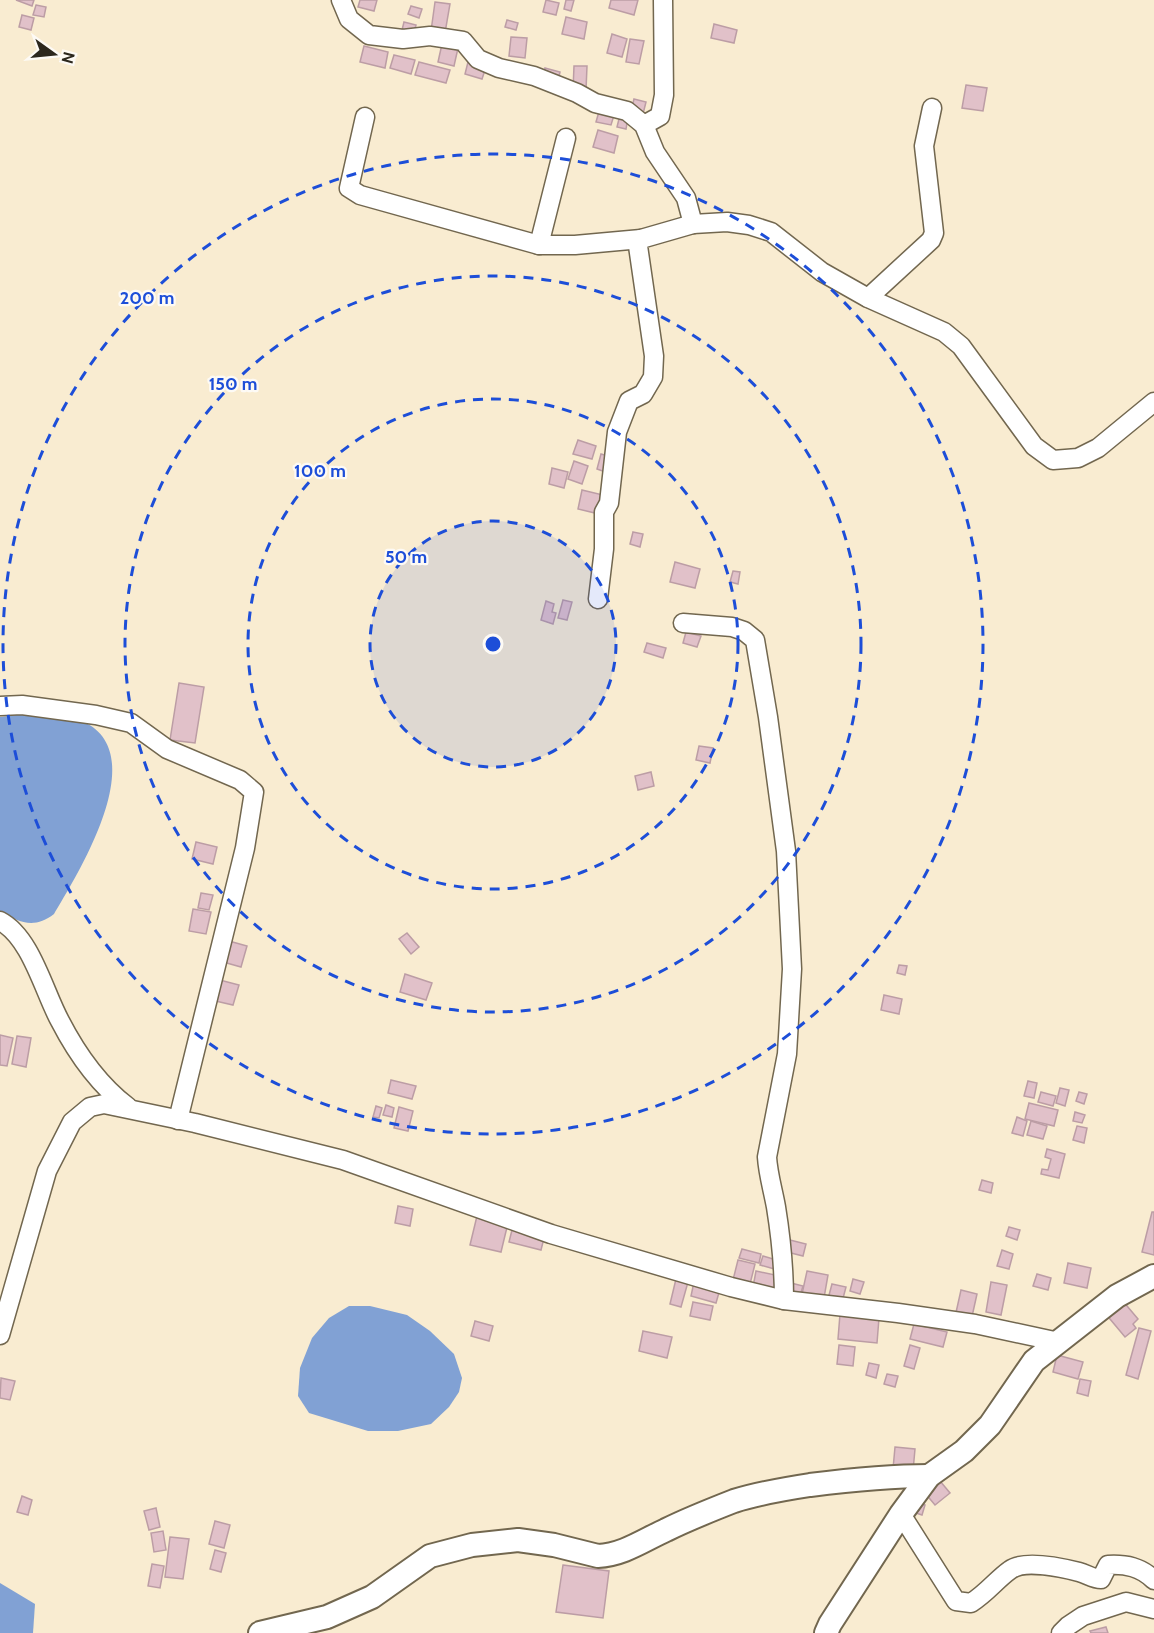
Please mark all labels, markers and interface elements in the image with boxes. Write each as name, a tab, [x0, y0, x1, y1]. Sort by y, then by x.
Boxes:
north arrow	[24, 24, 84, 84]
text: N	[57, 50, 79, 66]
text: 200 m	[120, 287, 174, 309]
text: 150 m	[209, 373, 257, 395]
text: 100 m	[294, 460, 346, 482]
text: 50 m	[385, 546, 427, 568]
centre of rings	[483, 634, 503, 654]

